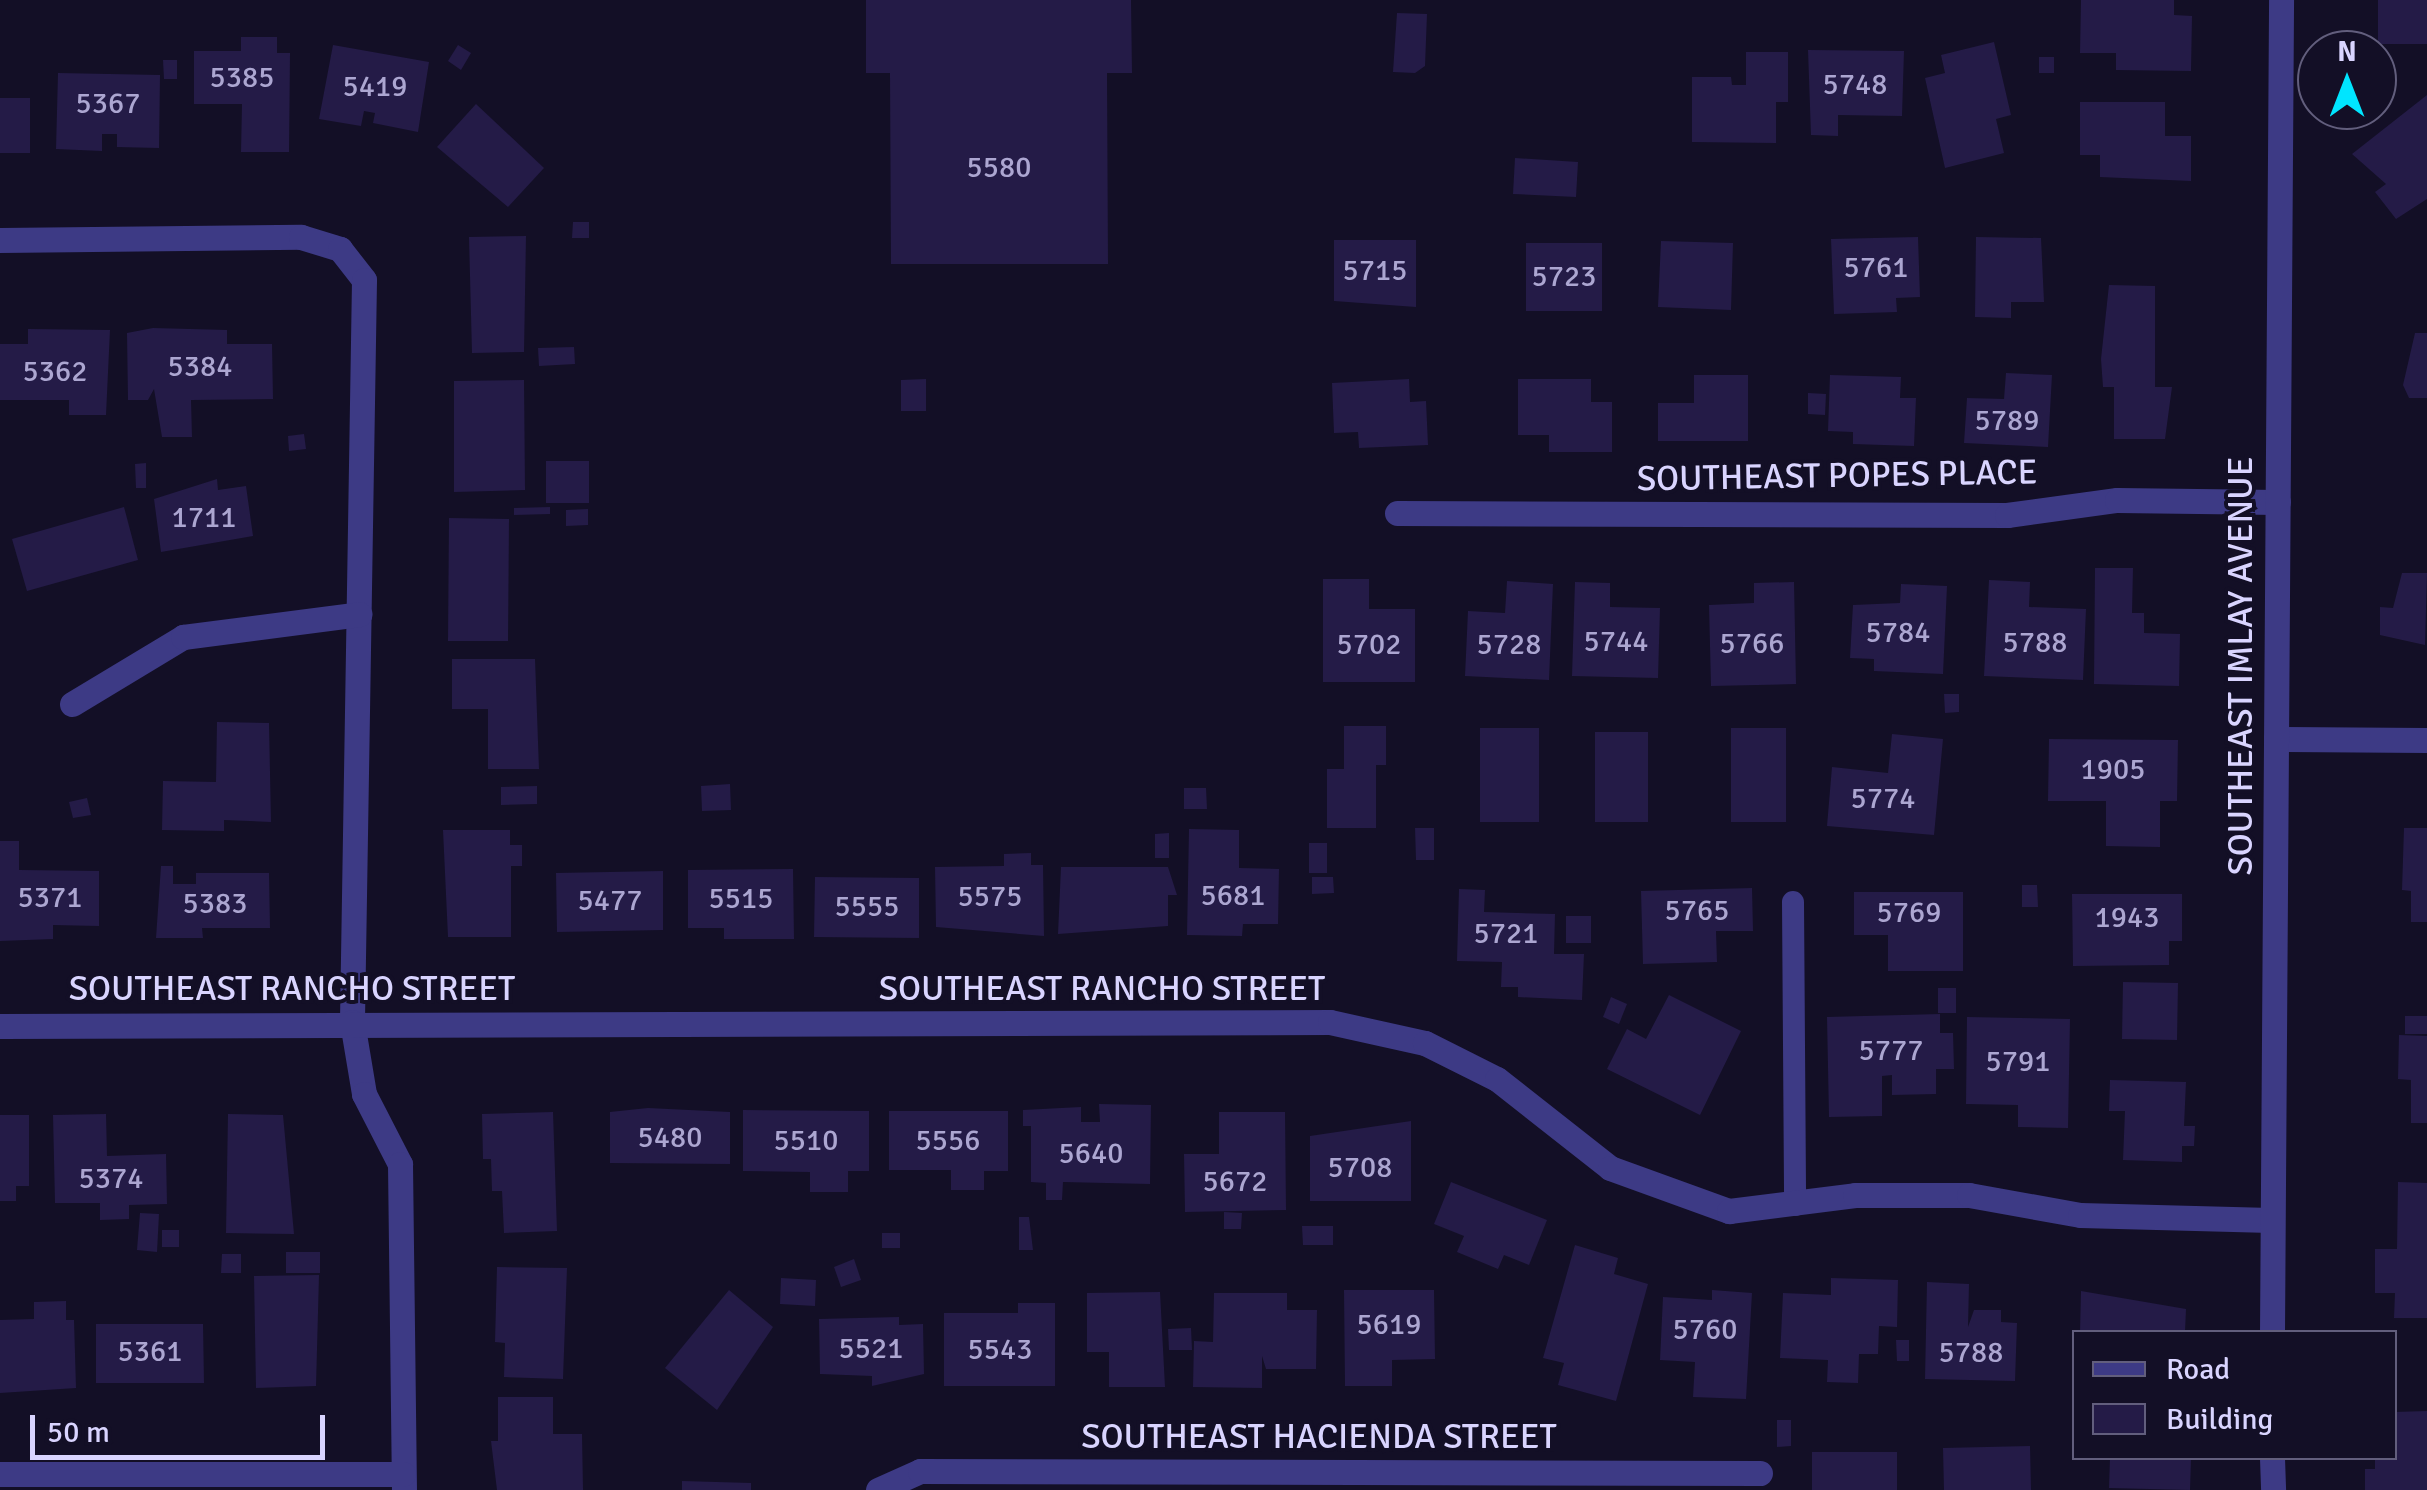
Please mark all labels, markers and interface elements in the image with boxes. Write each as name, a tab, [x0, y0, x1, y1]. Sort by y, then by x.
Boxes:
north arrow	[2297, 30, 2397, 130]
text: N	[2337, 35, 2357, 69]
house number: 5385	[210, 60, 274, 96]
house number: 5748	[1823, 67, 1887, 103]
house number: 5419	[343, 69, 407, 105]
house number: 5367	[76, 86, 140, 122]
house number: 5580	[967, 150, 1031, 186]
house number: 5761	[1844, 250, 1908, 286]
house number: 5715	[1343, 253, 1407, 289]
house number: 5723	[1532, 259, 1596, 295]
house number: 5384	[168, 349, 232, 385]
house number: 5362	[23, 354, 87, 390]
house number: 5789	[1975, 403, 2039, 439]
street label: SOUTHEAST POPES PLACE	[1636, 452, 2038, 500]
street label: SOUTHEAST IMLAY AVENUE	[2220, 456, 2262, 876]
house number: 1711	[172, 500, 236, 536]
house number: 5784	[1866, 615, 1930, 651]
house number: 5744	[1584, 624, 1648, 660]
house number: 5788	[2003, 625, 2067, 661]
house number: 5766	[1720, 626, 1784, 662]
house number: 5702	[1337, 627, 1401, 663]
house number: 5728	[1477, 627, 1541, 663]
house number: 1905	[2081, 752, 2145, 788]
house number: 5774	[1851, 781, 1915, 817]
house number: 5681	[1201, 878, 1265, 914]
house number: 5575	[958, 879, 1022, 915]
house number: 5371	[18, 880, 82, 916]
house number: 5515	[709, 881, 773, 917]
house number: 5477	[578, 883, 642, 919]
house number: 5383	[183, 886, 247, 922]
house number: 5555	[835, 889, 899, 925]
house number: 5765	[1665, 893, 1729, 929]
house number: 5769	[1877, 895, 1941, 931]
house number: 1943	[2095, 900, 2159, 936]
house number: 5721	[1474, 916, 1538, 952]
street label: SOUTHEAST RANCHO STREET	[69, 968, 515, 1010]
street label: SOUTHEAST RANCHO STREET	[879, 968, 1325, 1010]
house number: 5777	[1859, 1033, 1923, 1069]
house number: 5791	[1986, 1044, 2050, 1080]
house number: 5480	[638, 1120, 702, 1156]
house number: 5510	[774, 1123, 838, 1159]
house number: 5556	[916, 1123, 980, 1159]
house number: 5640	[1059, 1136, 1123, 1172]
house number: 5708	[1328, 1150, 1392, 1186]
house number: 5374	[79, 1161, 143, 1197]
house number: 5672	[1203, 1164, 1267, 1200]
house number: 5619	[1357, 1307, 1421, 1343]
house number: 5760	[1673, 1312, 1737, 1348]
legend	[2072, 1330, 2397, 1460]
house number: 5521	[839, 1331, 903, 1367]
house number: 5543	[968, 1332, 1032, 1368]
house number: 5361	[118, 1334, 182, 1370]
house number: 5788	[1939, 1335, 2003, 1371]
text: Road	[2166, 1351, 2230, 1388]
scale bar	[35, 1395, 330, 1457]
text: Building	[2166, 1401, 2273, 1438]
text: 50 m	[47, 1414, 110, 1451]
street label: SOUTHEAST HACIENDA STREET	[1081, 1416, 1557, 1458]

